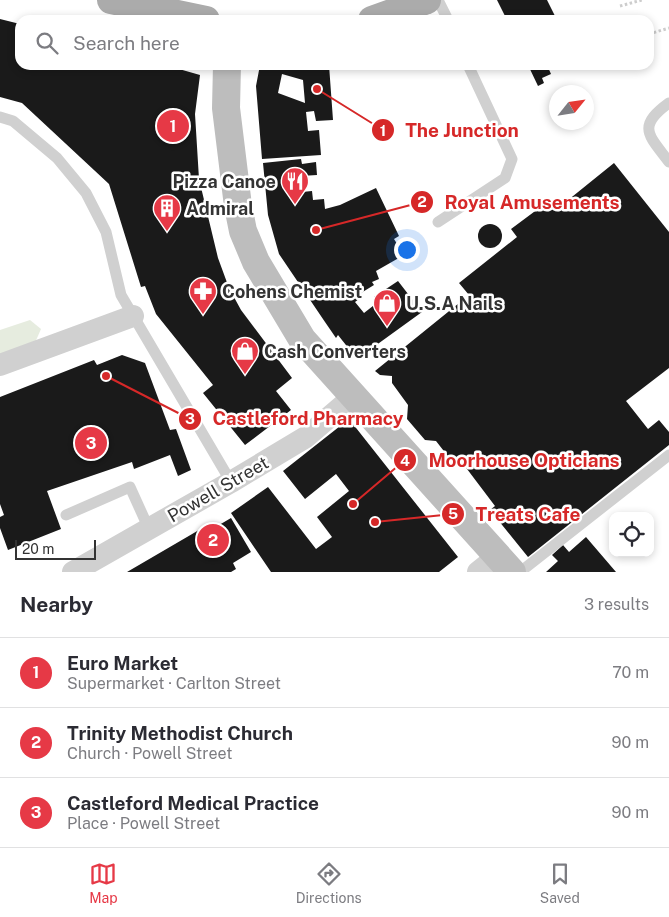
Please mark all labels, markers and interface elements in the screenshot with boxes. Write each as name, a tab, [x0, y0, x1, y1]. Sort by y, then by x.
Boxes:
search box	[15, 15, 654, 70]
icon: search	[33, 29, 61, 57]
text: Search here	[73, 32, 180, 54]
north arrow	[549, 85, 594, 130]
pin: 1	[157, 107, 189, 145]
callout: The Junction	[371, 113, 529, 147]
text: The Junction	[405, 119, 519, 141]
text: 1	[380, 122, 386, 139]
restaurant icon: Pizza Canoe	[280, 166, 310, 205]
place label: Pizza Canoe	[173, 171, 276, 192]
callout: Royal Amusements	[410, 185, 630, 219]
text: Royal Amusements	[444, 191, 620, 213]
building icon: Admiral	[152, 193, 182, 232]
text: 2	[417, 193, 427, 210]
place label: Admiral	[186, 198, 254, 219]
your location	[394, 237, 420, 263]
pharmacy icon: Cohens Chemist	[188, 276, 218, 315]
place label: Cohens Chemist	[222, 281, 362, 302]
shop icon: U.S.A Nails	[372, 288, 402, 327]
place label: U.S.A Nails	[406, 293, 503, 314]
shop icon: Cash Converters	[230, 336, 260, 375]
place label: Cash Converters	[264, 341, 406, 362]
callout: Castleford Pharmacy	[177, 402, 413, 436]
text: Castleford Pharmacy	[212, 407, 404, 429]
text: 3	[185, 410, 195, 427]
pin: 3	[75, 424, 107, 462]
callout: Moorhouse Opticians	[393, 443, 629, 477]
text: Moorhouse Opticians	[428, 449, 620, 471]
street label: Powell Street	[164, 452, 272, 526]
text: 4	[400, 452, 410, 469]
callout: Treats Cafe	[441, 497, 591, 531]
text: Treats Cafe	[476, 503, 581, 525]
text: 5	[448, 505, 458, 522]
map controls	[609, 512, 654, 557]
button: locate	[609, 512, 654, 557]
pin: 2	[197, 521, 229, 559]
scale bar	[15, 537, 96, 560]
text: 20 m	[22, 541, 54, 557]
text: Nearby	[20, 592, 93, 617]
text: 3 results	[584, 595, 649, 614]
text: Euro Market	[67, 652, 178, 674]
text: 1	[33, 663, 39, 682]
text: 70 m	[612, 663, 649, 682]
text: Supermarket · Carlton Street	[67, 674, 281, 693]
text: Trinity Methodist Church	[67, 722, 293, 744]
text: 2	[31, 733, 41, 752]
text: 90 m	[612, 733, 649, 752]
text: Church · Powell Street	[67, 744, 232, 763]
text: Castleford Medical Practice	[67, 792, 319, 814]
text: 3	[31, 803, 41, 822]
text: 90 m	[612, 803, 649, 822]
text: Place · Powell Street	[67, 814, 220, 833]
tab: Map	[89, 860, 118, 906]
tab: Directions	[296, 860, 362, 906]
tab: Saved	[540, 860, 580, 906]

